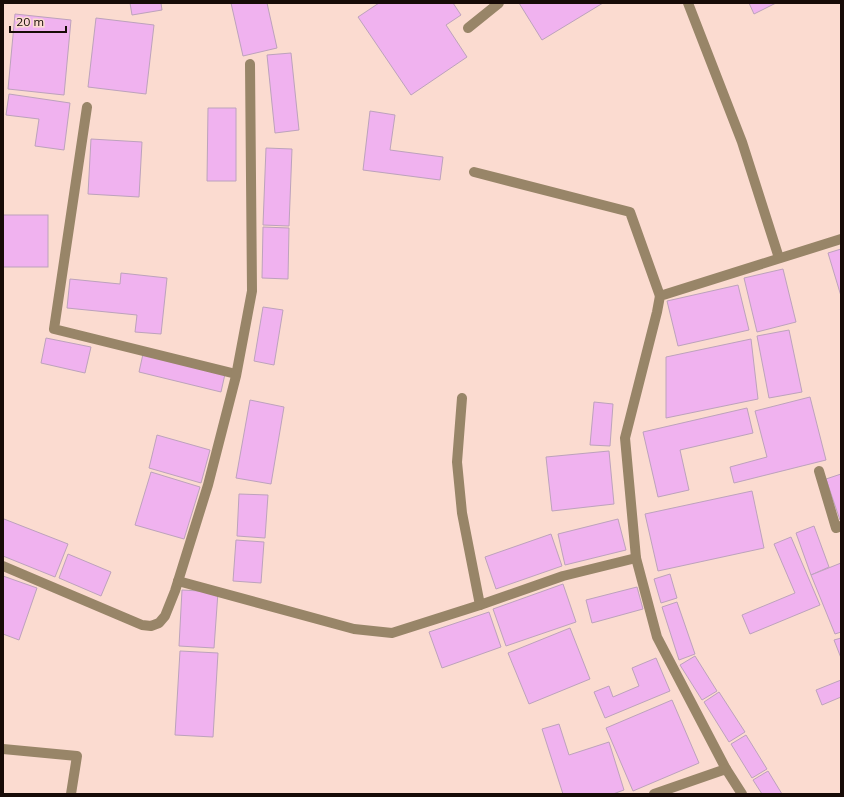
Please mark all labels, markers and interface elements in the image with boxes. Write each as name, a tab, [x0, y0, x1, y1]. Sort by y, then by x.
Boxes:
scale bar	[10, 8, 66, 34]
text: 20 m	[16, 14, 44, 29]

